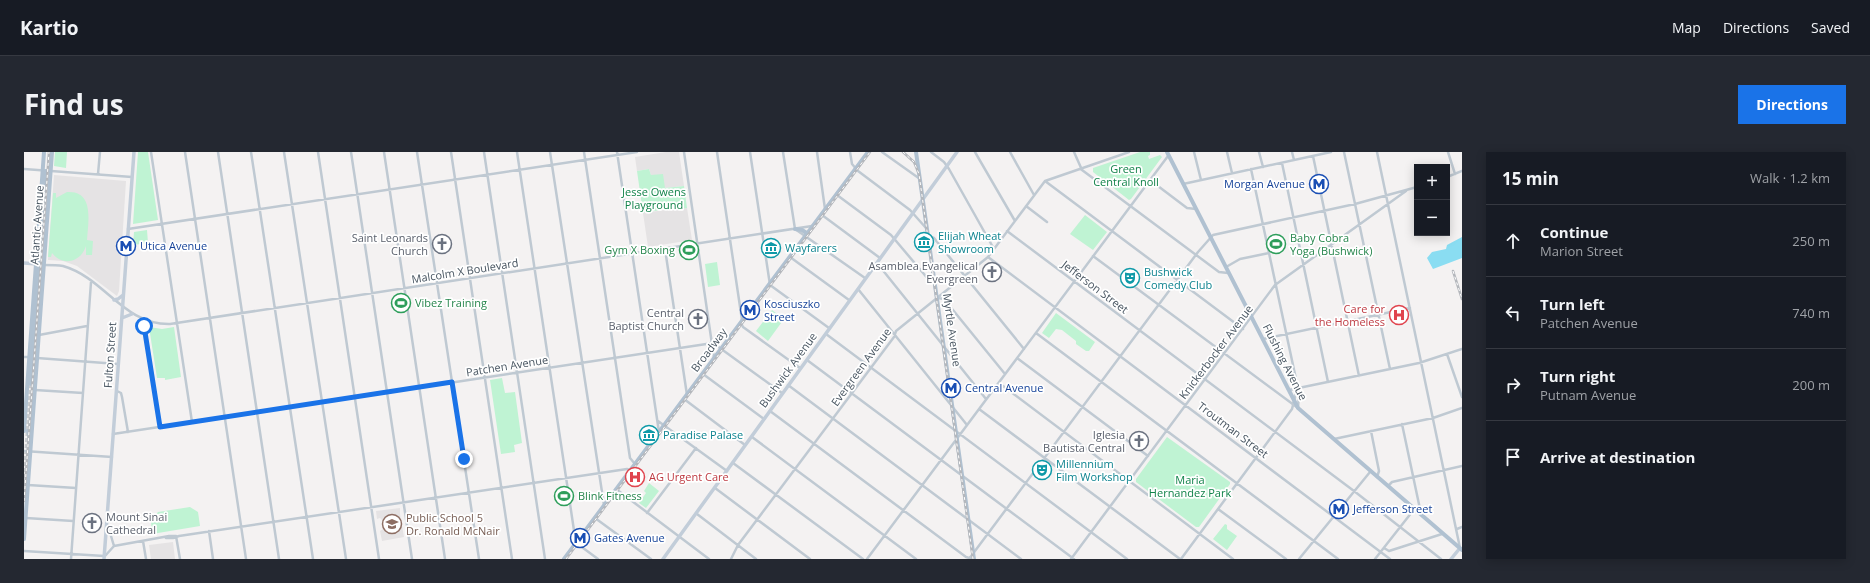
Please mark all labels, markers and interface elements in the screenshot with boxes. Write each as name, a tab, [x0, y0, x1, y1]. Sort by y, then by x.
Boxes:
text: Kartio	[20, 15, 79, 41]
text: Map	[1672, 18, 1701, 37]
text: Directions	[1723, 18, 1789, 37]
text: Saved	[1811, 18, 1850, 37]
text: Find us	[24, 85, 124, 123]
button: Directions	[1738, 85, 1846, 124]
park label: Green Central Knoll	[1093, 161, 1159, 189]
map controls	[1414, 164, 1450, 236]
button: +	[1414, 164, 1450, 200]
text: 15 min	[1502, 167, 1559, 190]
text: Walk · 1.2 km	[1750, 169, 1830, 187]
metro station icon: Morgan Avenue	[1308, 173, 1330, 195]
place label: Morgan Avenue	[1224, 176, 1305, 191]
park label: Jesse Owens Playground	[621, 184, 686, 212]
street label: Atlantic Avenue	[26, 185, 47, 265]
button: −	[1414, 200, 1450, 236]
text: Continue	[1540, 222, 1608, 242]
place label: Elijah Wheat Showroom	[938, 228, 1001, 256]
place label: Saint Leonards Church	[352, 230, 428, 258]
place label: Baby Cobra Yoga (Bushwick)	[1290, 230, 1372, 258]
icon: ahead	[1502, 230, 1524, 252]
museum icon: Elijah Wheat Showroom	[913, 231, 935, 253]
text: 250 m	[1792, 232, 1830, 250]
church icon: Saint Leonards Church	[431, 233, 453, 255]
sports icon: Baby Cobra Yoga (Bushwick)	[1265, 233, 1287, 255]
metro station icon: Utica Avenue	[115, 235, 137, 257]
museum icon: Wayfarers	[760, 237, 782, 259]
place label: Utica Avenue	[140, 238, 207, 253]
sports icon: Gym X Boxing	[678, 239, 700, 261]
place label: Wayfarers	[785, 240, 837, 255]
place label: Gym X Boxing	[604, 242, 675, 257]
text: Marion Street	[1540, 242, 1623, 260]
street label: Malcolm X Boulevard	[410, 255, 519, 286]
street label: Jefferson Street	[1058, 256, 1132, 317]
place label: Asamblea Evangelical Evergreen	[869, 258, 978, 286]
church icon: Asamblea Evangelical Evergreen	[981, 261, 1003, 283]
place label: Bushwick Comedy Club	[1144, 264, 1212, 292]
theatre icon: Bushwick Comedy Club	[1119, 267, 1141, 289]
sports icon: Vibez Training	[390, 292, 412, 314]
street label: Myrtle Avenue	[940, 292, 965, 368]
text: Turn left	[1540, 294, 1605, 314]
place label: Vibez Training	[415, 295, 487, 310]
place label: Kosciuszko Street	[764, 296, 821, 324]
metro station icon: Kosciuszko Street	[739, 299, 761, 321]
place label: Care for the Homeless	[1315, 301, 1385, 329]
street label: Knickerbocker Avenue	[1175, 302, 1256, 402]
icon: left	[1502, 302, 1524, 324]
hospital icon: Care for the Homeless	[1388, 304, 1410, 326]
text: 740 m	[1792, 304, 1830, 322]
place label: Central Baptist Church	[608, 305, 684, 333]
church icon: Central Baptist Church	[687, 308, 709, 330]
text: Patchen Avenue	[1540, 314, 1638, 332]
route start	[135, 317, 153, 335]
street label: Fulton Street	[100, 321, 119, 388]
street label: Flushing Avenue	[1260, 321, 1311, 403]
street label: Broadway	[687, 324, 730, 375]
street label: Evergreen Avenue	[827, 325, 894, 409]
street label: Bushwick Avenue	[755, 329, 820, 410]
street label: Patchen Avenue	[465, 352, 549, 379]
text: Turn right	[1540, 366, 1615, 386]
icon: right	[1502, 374, 1524, 396]
text: 200 m	[1792, 376, 1830, 394]
metro station icon: Central Avenue	[940, 377, 962, 399]
place label: Central Avenue	[965, 380, 1043, 395]
text: Putnam Avenue	[1540, 386, 1636, 404]
street label: Troutman Street	[1195, 398, 1272, 461]
museum icon: Paradise Palase	[638, 424, 660, 446]
place label: Paradise Palase	[663, 427, 743, 442]
place label: Iglesia Bautista Central	[1043, 427, 1125, 455]
church icon: Iglesia Bautista Central	[1128, 430, 1150, 452]
icon: arrive	[1502, 446, 1524, 468]
text: Arrive at destination	[1540, 447, 1695, 467]
route end	[455, 450, 473, 468]
place label: Millennium Film Workshop	[1056, 456, 1133, 484]
theatre icon: Millennium Film Workshop	[1031, 459, 1053, 481]
hospital icon: AG Urgent Care	[624, 466, 646, 488]
place label: AG Urgent Care	[649, 469, 729, 484]
park label: Maria Hernandez Park	[1149, 472, 1231, 500]
sports icon: Blink Fitness	[553, 485, 575, 507]
place label: Blink Fitness	[578, 488, 642, 503]
metro station icon: Jefferson Street	[1328, 498, 1350, 520]
place label: Jefferson Street	[1352, 501, 1432, 516]
place label: Mount Sinai Cathedral	[106, 509, 167, 537]
place label: Public School 5 Dr. Ronald McNair	[406, 510, 500, 538]
church icon: Mount Sinai Cathedral	[81, 512, 103, 534]
school or university icon: Public School 5 Dr. Ronald McNair	[381, 513, 403, 535]
metro station icon: Gates Avenue	[569, 527, 591, 549]
place label: Gates Avenue	[594, 530, 665, 545]

